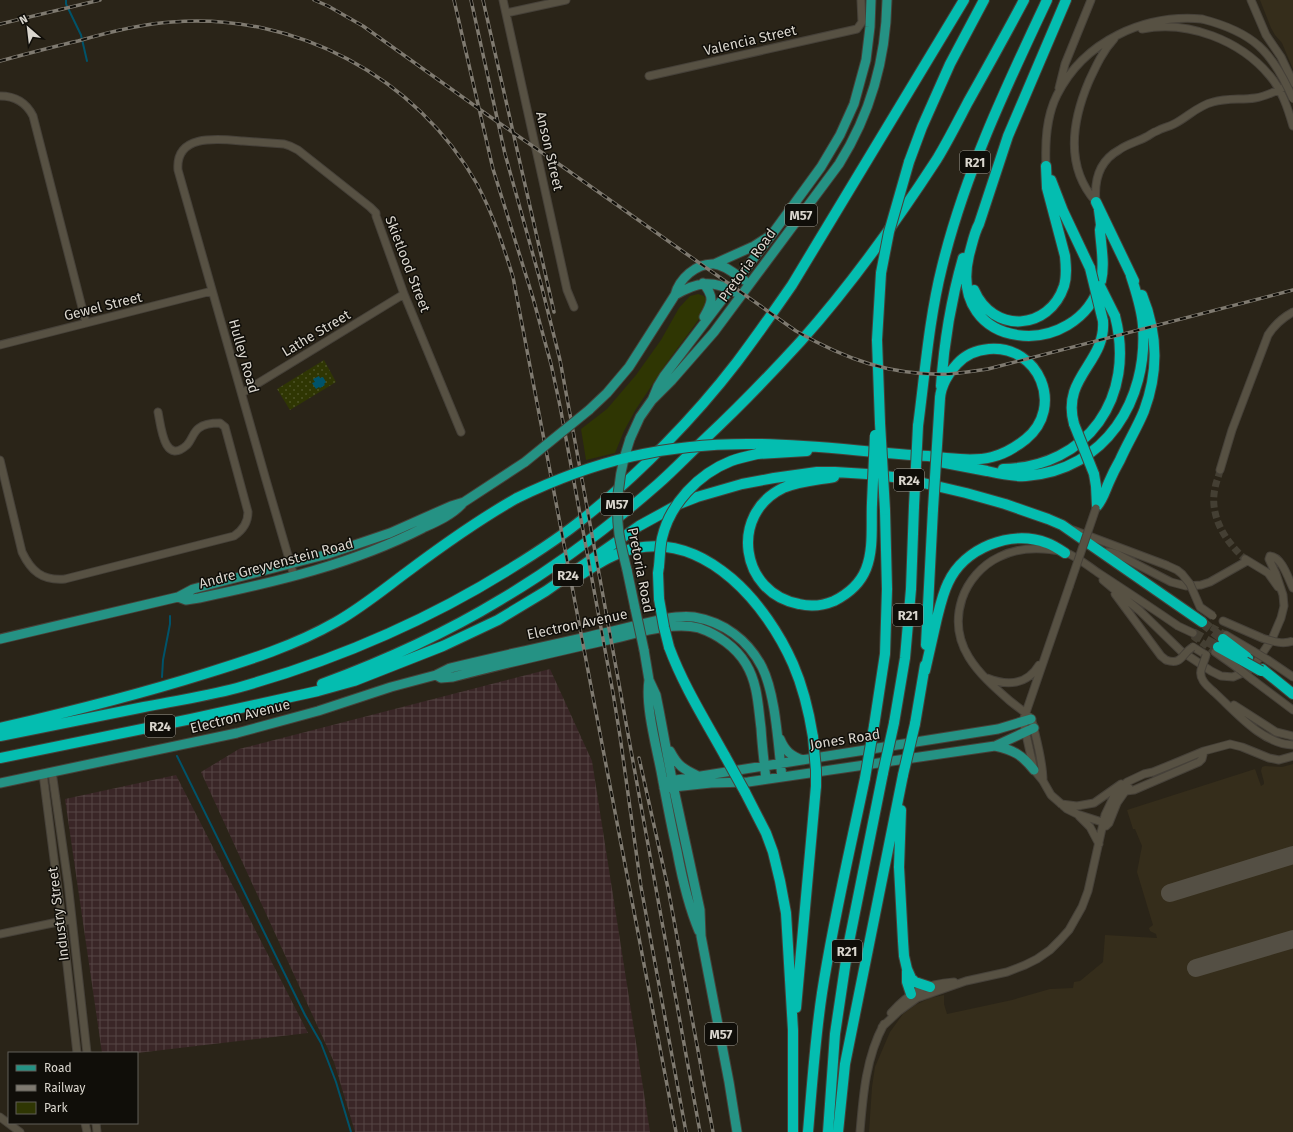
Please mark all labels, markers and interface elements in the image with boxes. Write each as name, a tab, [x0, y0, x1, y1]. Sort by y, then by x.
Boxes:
north arrow	[8, 8, 48, 48]
text: N	[17, 12, 30, 27]
street label: Valencia Street	[702, 21, 799, 59]
street label: Anson Street	[532, 110, 567, 193]
road number: R21	[960, 151, 990, 173]
road number: M57	[785, 204, 817, 226]
street label: Skietlood Street	[381, 214, 434, 316]
street label: Pretoria Road	[715, 225, 780, 305]
street label: Gewel Street	[62, 288, 145, 324]
street label: Lathe Street	[279, 306, 354, 361]
street label: Hulley Road	[225, 317, 262, 395]
road number: R24	[894, 469, 924, 491]
road number: M57	[601, 493, 633, 515]
street label: Pretoria Road	[624, 526, 657, 614]
street label: Andre Greyvenstein Road	[197, 535, 355, 592]
road number: R24	[553, 564, 583, 586]
road number: R21	[893, 604, 923, 626]
street label: Electron Avenue	[525, 606, 629, 643]
street label: Electron Avenue	[188, 696, 292, 737]
road number: R24	[145, 715, 175, 737]
street label: Jones Road	[809, 726, 881, 753]
street label: Industry Street	[44, 865, 73, 962]
road number: R21	[832, 940, 862, 962]
road number: M57	[705, 1023, 737, 1045]
legend	[8, 1052, 138, 1124]
text: Road	[44, 1061, 72, 1075]
text: Railway	[44, 1081, 85, 1095]
text: Park	[44, 1101, 68, 1115]

